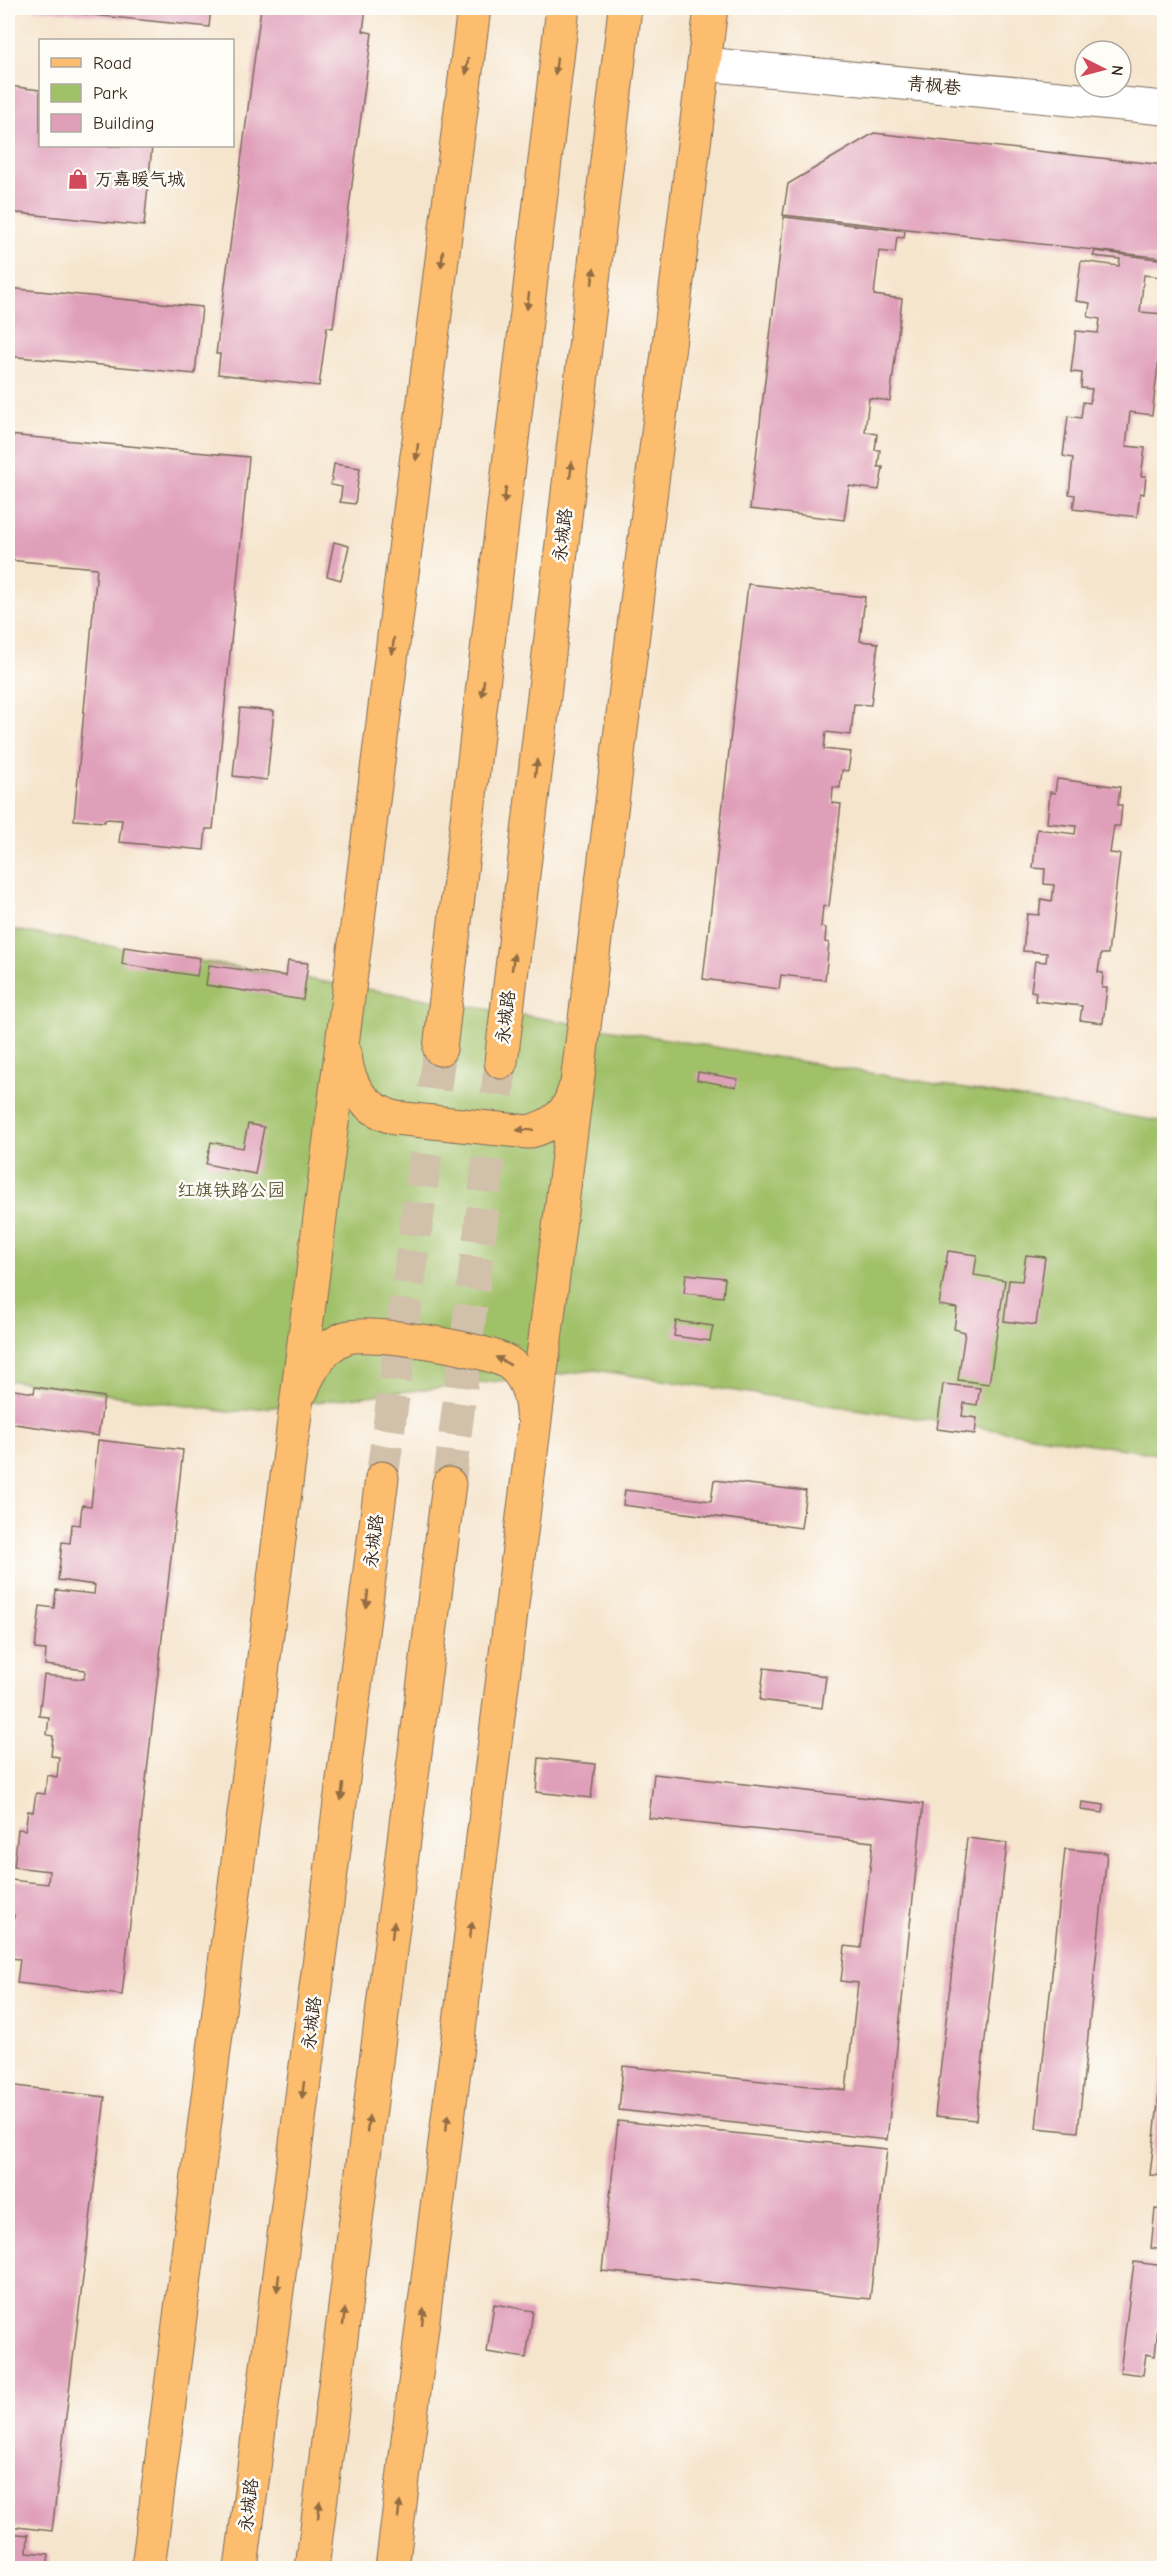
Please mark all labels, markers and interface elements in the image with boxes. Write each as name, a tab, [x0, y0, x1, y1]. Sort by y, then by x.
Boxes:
legend	[39, 39, 234, 147]
north arrow	[1073, 39, 1133, 99]
text: Road	[93, 53, 132, 74]
one-way arrow	[462, 56, 471, 75]
one-way arrow	[551, 56, 561, 75]
text: N	[1107, 64, 1126, 77]
street label: 青枫巷	[906, 73, 962, 99]
text: Park	[93, 83, 128, 104]
text: Building	[93, 113, 155, 134]
shop icon: 万嘉暖气城	[66, 167, 90, 191]
place label: 万嘉暖气城	[95, 169, 185, 190]
one-way arrow	[437, 250, 447, 269]
one-way arrow	[589, 267, 598, 286]
one-way arrow	[523, 292, 533, 311]
one-way arrow	[413, 443, 422, 462]
one-way arrow	[566, 461, 575, 480]
one-way arrow	[501, 485, 510, 504]
street label: 永城路	[549, 507, 577, 563]
one-way arrow	[388, 636, 397, 655]
one-way arrow	[478, 679, 487, 698]
one-way arrow	[531, 758, 540, 777]
one-way arrow	[508, 952, 518, 971]
street label: 永城路	[492, 989, 520, 1045]
one-way arrow	[515, 1126, 534, 1135]
park label: 红旗铁路公园	[177, 1180, 285, 1201]
one-way arrow	[494, 1356, 511, 1366]
street label: 永城路	[360, 1513, 388, 1569]
one-way arrow	[362, 1589, 371, 1608]
one-way arrow	[337, 1783, 346, 1802]
one-way arrow	[388, 1920, 397, 1939]
one-way arrow	[466, 1920, 476, 1939]
street label: 永城路	[298, 1995, 326, 2051]
one-way arrow	[298, 2080, 308, 2099]
one-way arrow	[363, 2114, 373, 2133]
one-way arrow	[442, 2114, 452, 2133]
one-way arrow	[273, 2274, 283, 2293]
one-way arrow	[339, 2307, 348, 2326]
one-way arrow	[418, 2307, 428, 2326]
street label: 永城路	[235, 2477, 263, 2533]
one-way arrow	[315, 2501, 324, 2520]
one-way arrow	[394, 2501, 403, 2520]

